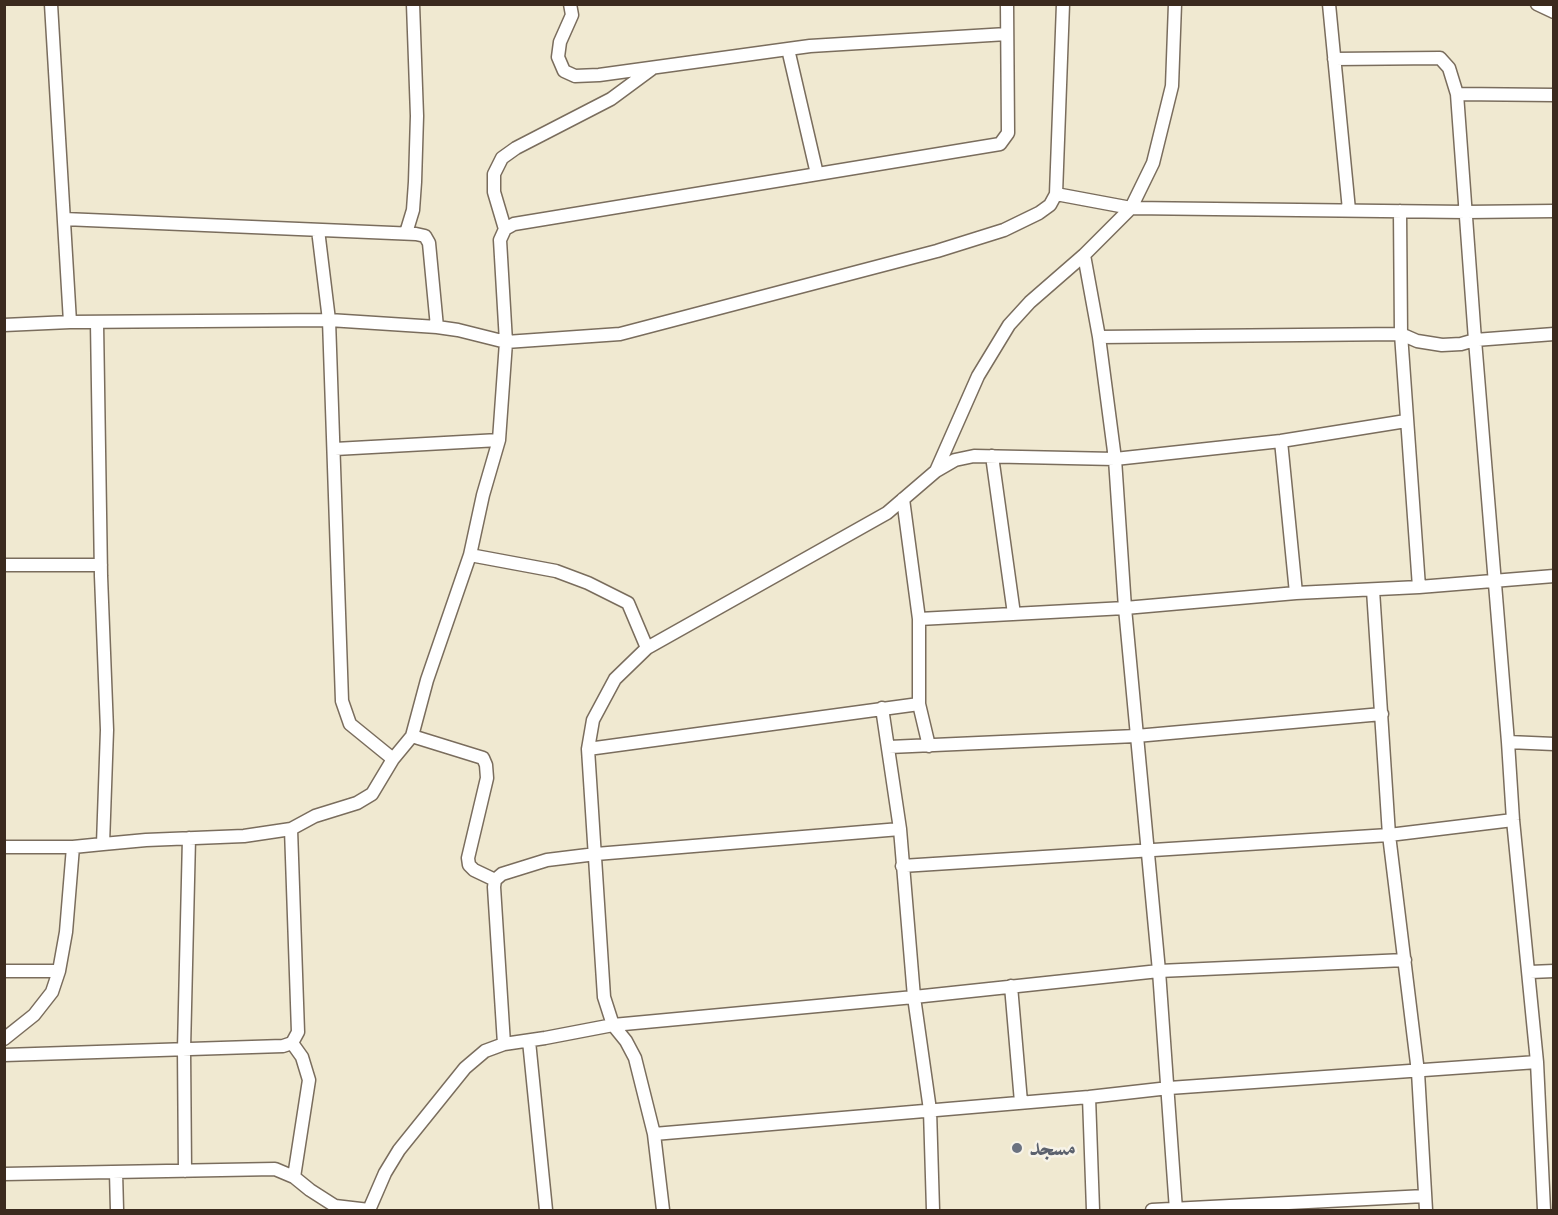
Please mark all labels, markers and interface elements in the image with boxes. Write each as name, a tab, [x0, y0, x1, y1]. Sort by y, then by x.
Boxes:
place label: مسجد	[1029, 1134, 1076, 1162]
marker: مسجد	[1010, 1141, 1024, 1155]

